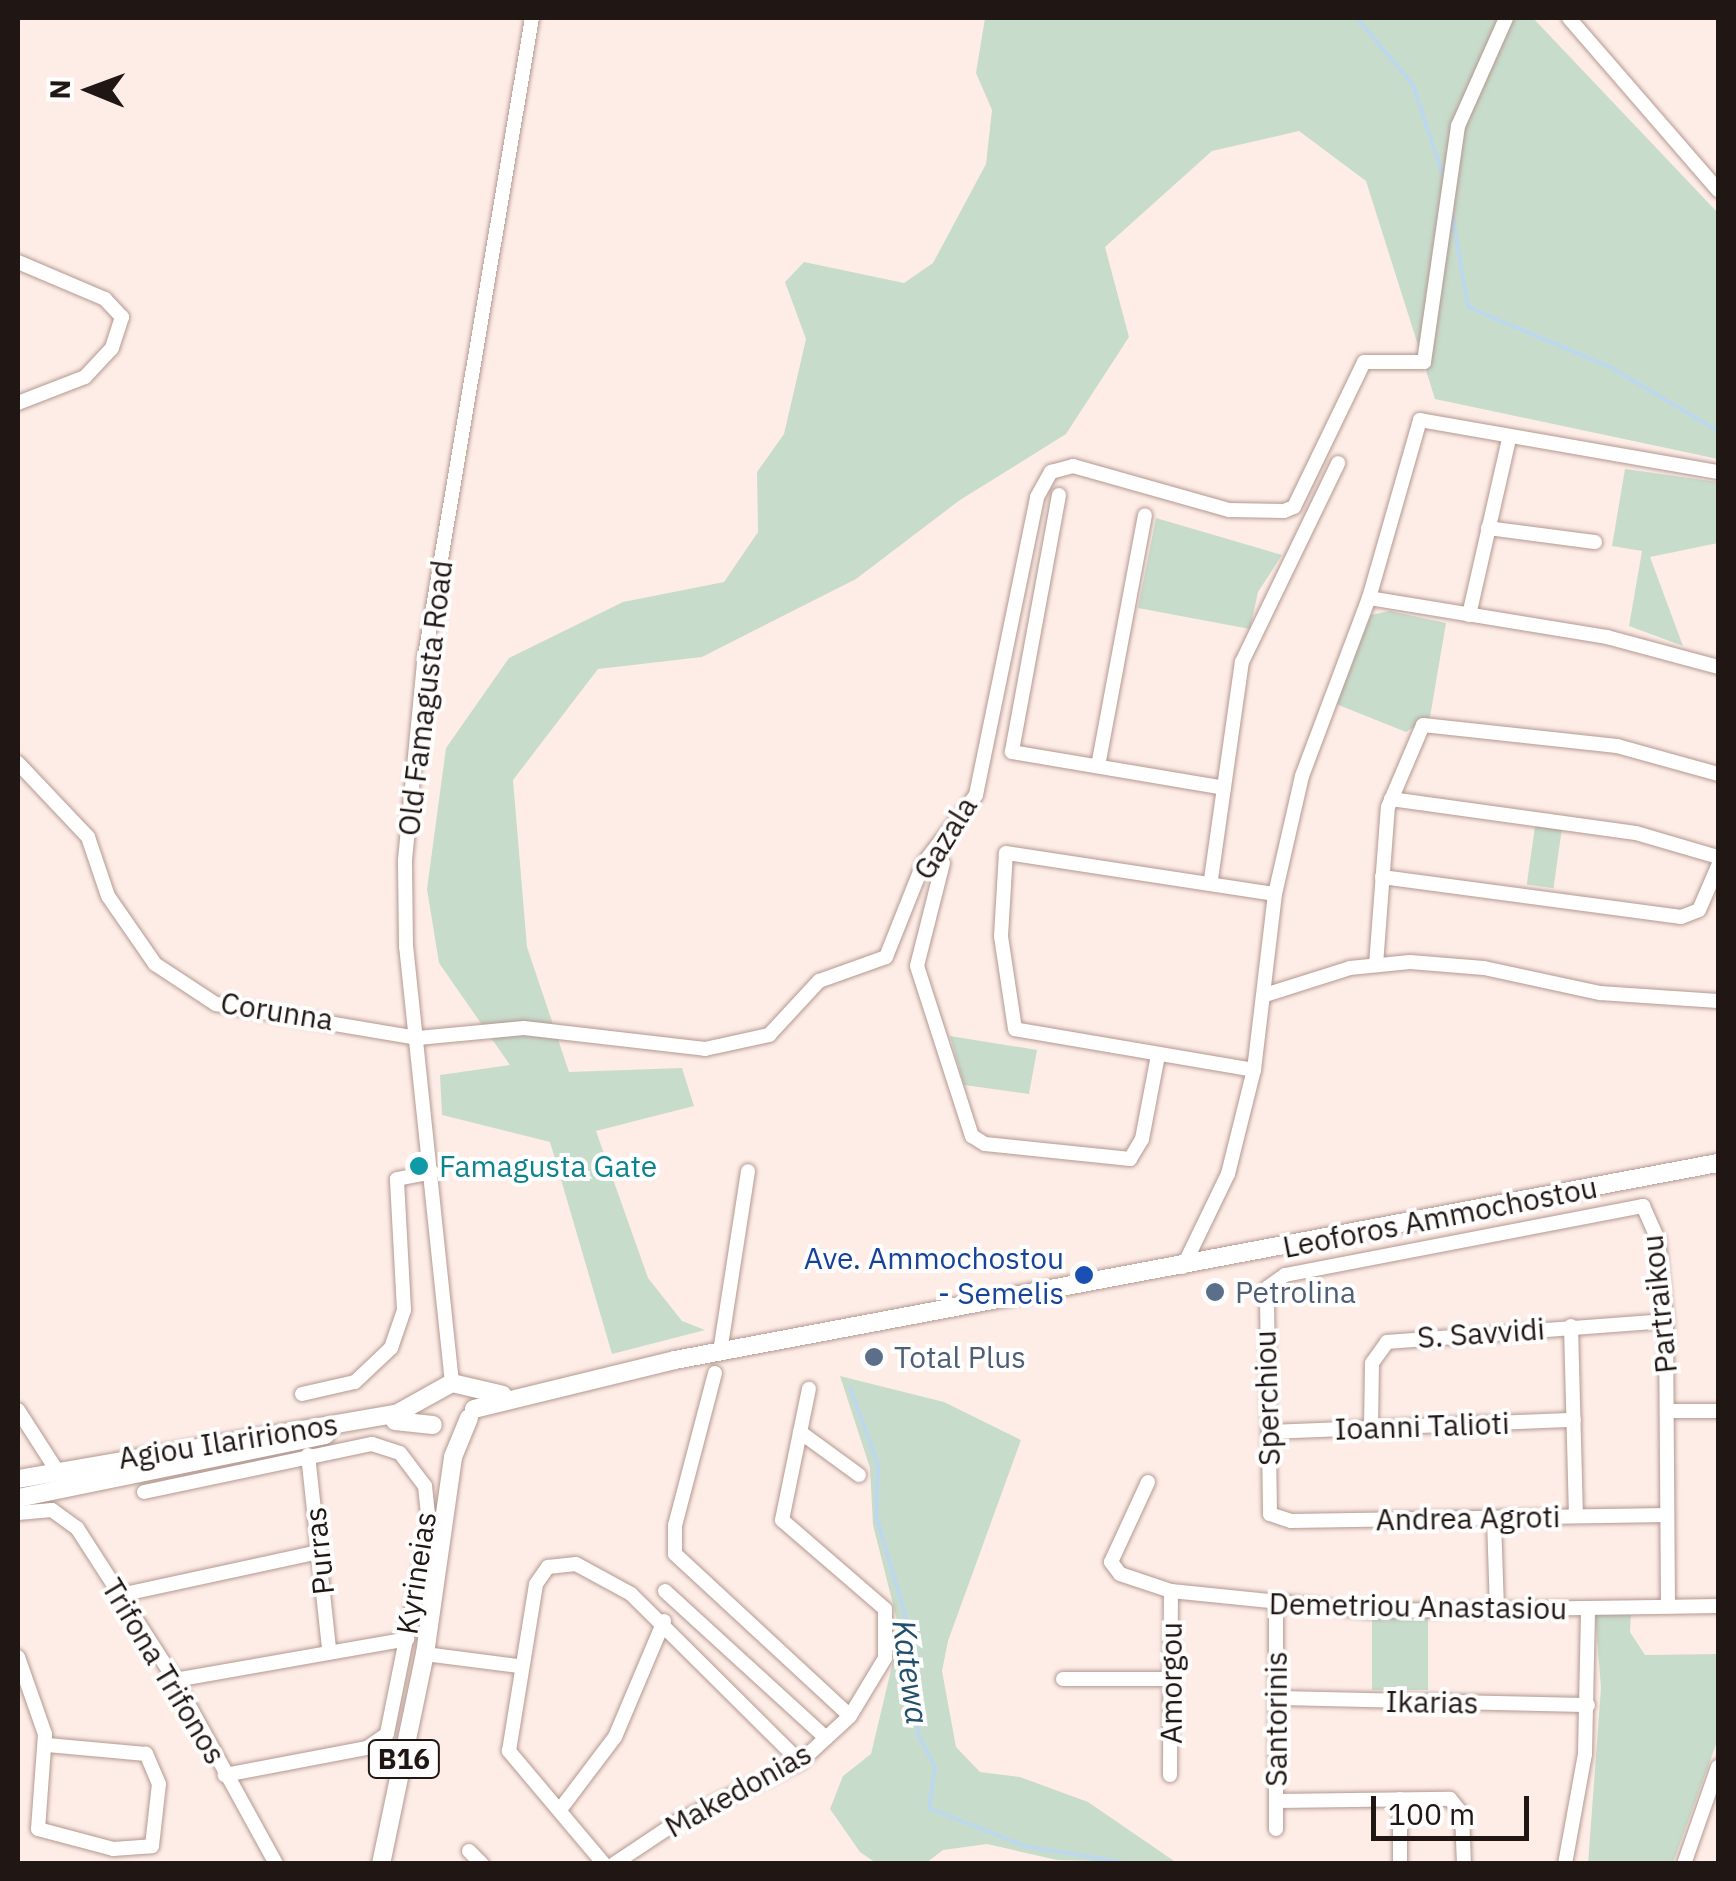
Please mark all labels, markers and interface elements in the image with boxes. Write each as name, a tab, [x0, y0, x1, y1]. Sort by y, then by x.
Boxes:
north arrow	[40, 40, 140, 140]
text: N	[41, 79, 78, 100]
street label: Old Famagusta Road	[390, 558, 460, 838]
street label: Gazala	[906, 790, 984, 886]
street label: Corunna	[218, 984, 336, 1038]
place label: Famagusta Gate	[439, 1148, 657, 1184]
marker: Famagusta Gate	[408, 1155, 430, 1177]
street label: Leoforos Ammochostou	[1280, 1169, 1600, 1265]
street label: Partraikou	[1634, 1233, 1684, 1375]
place label: Ave. Ammochostou - Semelis	[804, 1240, 1064, 1310]
marker: Ave. Ammochostou - Semelis	[1073, 1264, 1095, 1286]
place label: Petrolina	[1235, 1274, 1356, 1310]
marker: Petrolina	[1204, 1281, 1226, 1303]
street label: S. Savvidi	[1416, 1311, 1546, 1355]
street label: Sperchiou	[1247, 1330, 1287, 1466]
place label: Total Plus	[894, 1339, 1026, 1375]
marker: Total Plus	[863, 1346, 885, 1368]
street label: Ioanni Talioti	[1334, 1405, 1510, 1447]
street label: Agiou Ilaririonos	[116, 1406, 340, 1476]
street label: Andrea Agroti	[1375, 1498, 1561, 1538]
street label: Purras	[297, 1505, 341, 1597]
street label: Kyrineias	[389, 1509, 443, 1637]
street label: Trifona Trifonos	[94, 1572, 234, 1770]
street label: Demetriou Anastasiou	[1269, 1585, 1567, 1627]
water label: Katewa	[885, 1617, 937, 1727]
street label: Amorgou	[1153, 1622, 1189, 1744]
street label: Santorinis	[1258, 1651, 1294, 1787]
street label: Ikarias	[1385, 1683, 1479, 1721]
street label: Makedonias	[659, 1735, 817, 1845]
road number: B16	[366, 1736, 442, 1782]
scale bar	[1376, 1776, 1534, 1838]
text: 100 m	[1388, 1794, 1475, 1833]

